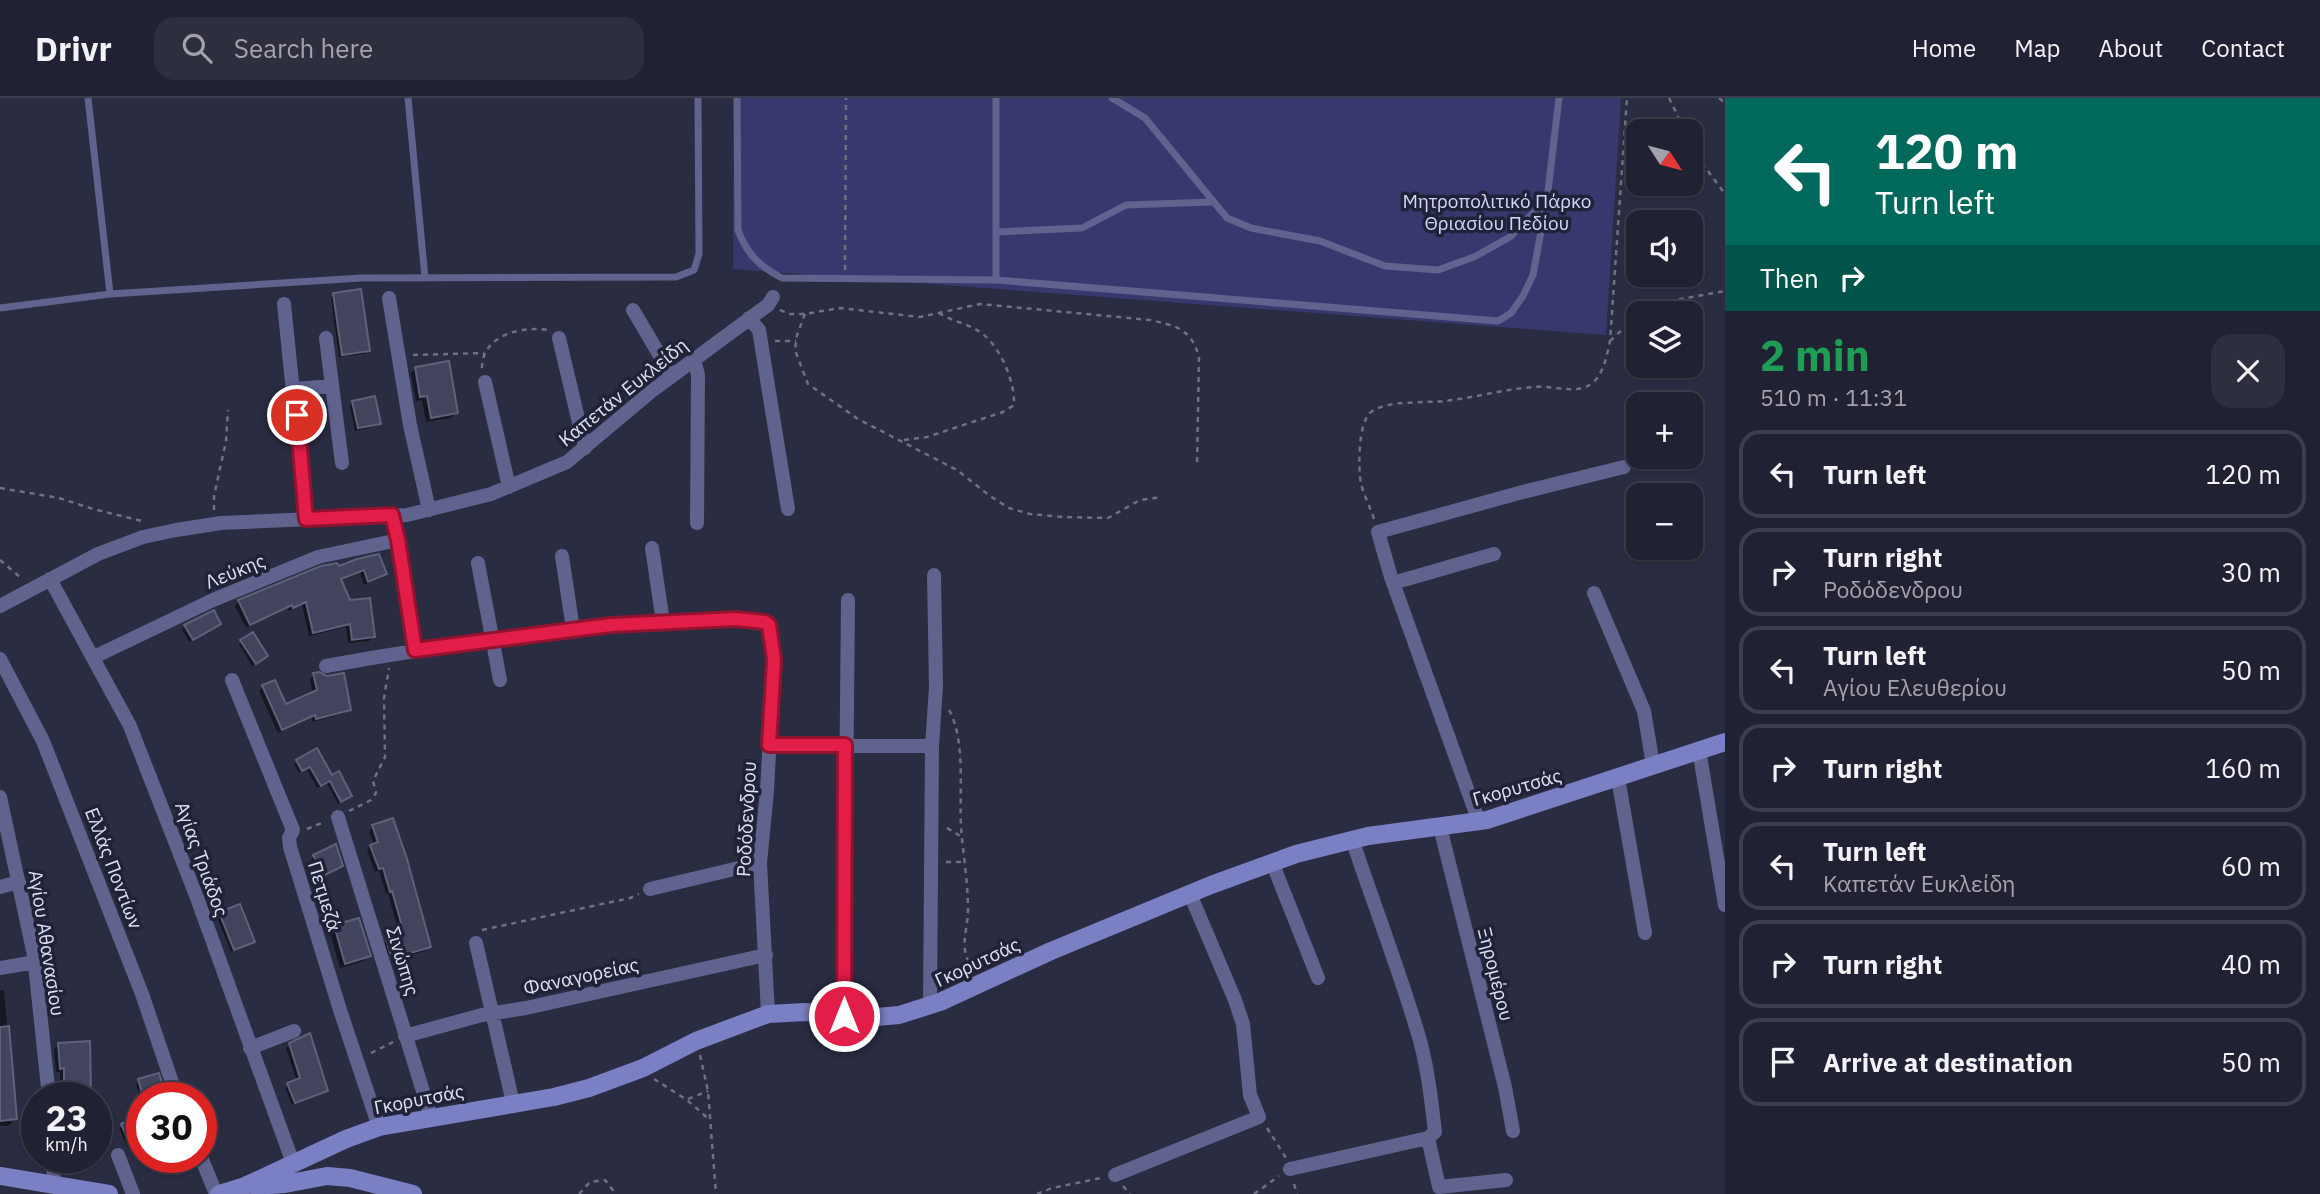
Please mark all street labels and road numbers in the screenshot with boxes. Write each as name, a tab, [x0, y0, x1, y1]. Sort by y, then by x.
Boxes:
street label: Καπετάν Ευκλείδη	[554, 333, 692, 451]
street label: Λεύκης	[201, 548, 269, 594]
street label: Ροδόδενδρου	[731, 761, 761, 877]
street label: Γκορυτσάς	[1470, 763, 1564, 811]
street label: Αγίας Τριάδος	[170, 798, 234, 920]
street label: Ελλάς Ποντίων	[80, 804, 148, 932]
street label: Πετμεζά	[303, 858, 347, 934]
street label: Αγίου Αθανασίου	[24, 868, 70, 1018]
street label: Σινώπης	[381, 923, 425, 999]
street label: Ξηρομέρου	[1473, 925, 1519, 1023]
street label: Γκορυτσάς	[931, 932, 1023, 992]
street label: Φαναγορείας	[521, 952, 641, 1000]
street label: Γκορυτσάς	[372, 1079, 466, 1119]

